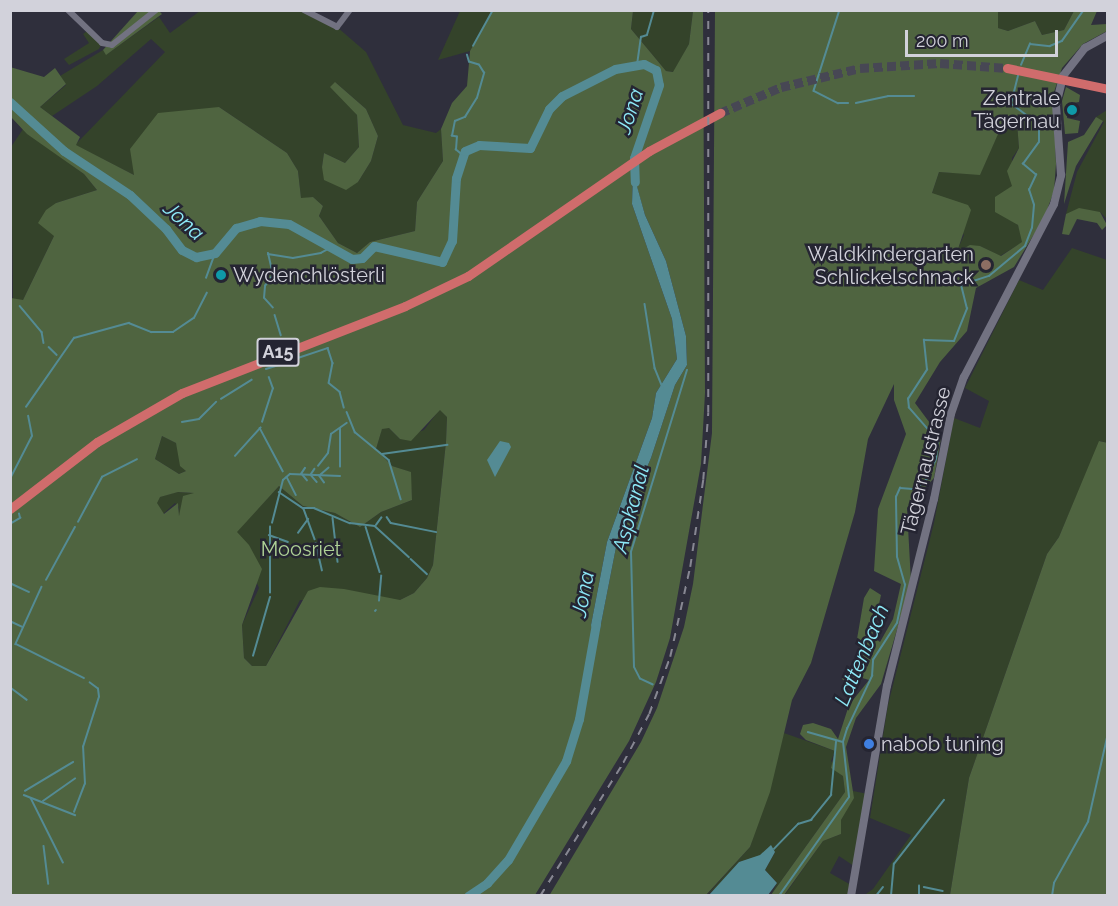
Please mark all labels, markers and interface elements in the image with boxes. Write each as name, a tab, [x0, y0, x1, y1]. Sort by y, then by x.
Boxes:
scale bar	[908, 18, 1061, 56]
text: 200 m	[916, 30, 969, 51]
water label: Jona	[611, 85, 649, 137]
place label: Zentrale Tägernau	[973, 86, 1060, 133]
marker: Zentrale Tägernau	[1065, 103, 1079, 117]
water label: Jona	[158, 196, 210, 246]
place label: Waldkindergarten Schlickelschnack	[808, 242, 974, 289]
marker: Waldkindergarten Schlickelschnack	[979, 258, 993, 272]
place label: Wydenchlösterli	[233, 263, 385, 287]
marker: Wydenchlösterli	[214, 268, 228, 282]
road number: A15	[256, 337, 300, 367]
street label: Tägernaustrasse	[896, 384, 956, 538]
water label: Aspkanal	[607, 463, 655, 555]
park label: Moosriet	[261, 537, 341, 561]
water label: Jona	[566, 569, 600, 619]
water label: Lattenbach	[829, 600, 895, 710]
place label: nabob tuning	[881, 732, 1004, 756]
marker: nabob tuning	[862, 737, 876, 751]

